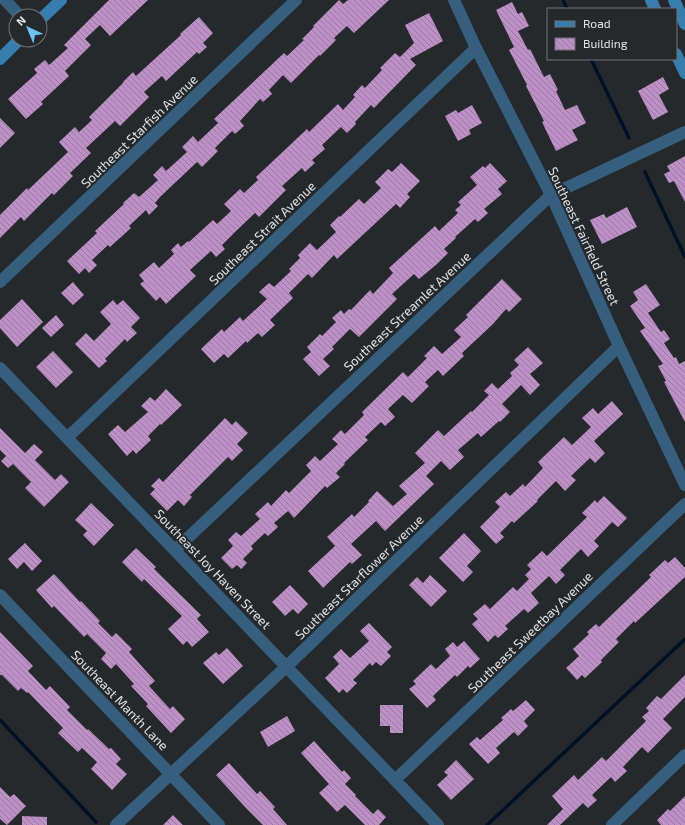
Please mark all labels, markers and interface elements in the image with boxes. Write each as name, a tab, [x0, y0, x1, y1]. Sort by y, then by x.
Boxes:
north arrow	[8, 8, 48, 48]
legend	[547, 8, 677, 60]
text: N	[13, 13, 28, 28]
text: Road	[583, 16, 611, 30]
text: Building	[583, 36, 628, 50]
street label: Southeast Starfish Avenue	[77, 71, 201, 191]
street label: Southeast Fairfield Street	[545, 164, 623, 308]
street label: Southeast Strait Avenue	[205, 178, 319, 288]
street label: Southeast Streamlet Avenue	[340, 248, 474, 374]
street label: Southeast Joy Haven Street	[152, 506, 274, 632]
street label: Southeast Starflower Avenue	[291, 511, 427, 643]
street label: Southeast Sweetbay Avenue	[464, 568, 596, 696]
street label: Southeast Manth Lane	[68, 647, 172, 753]

